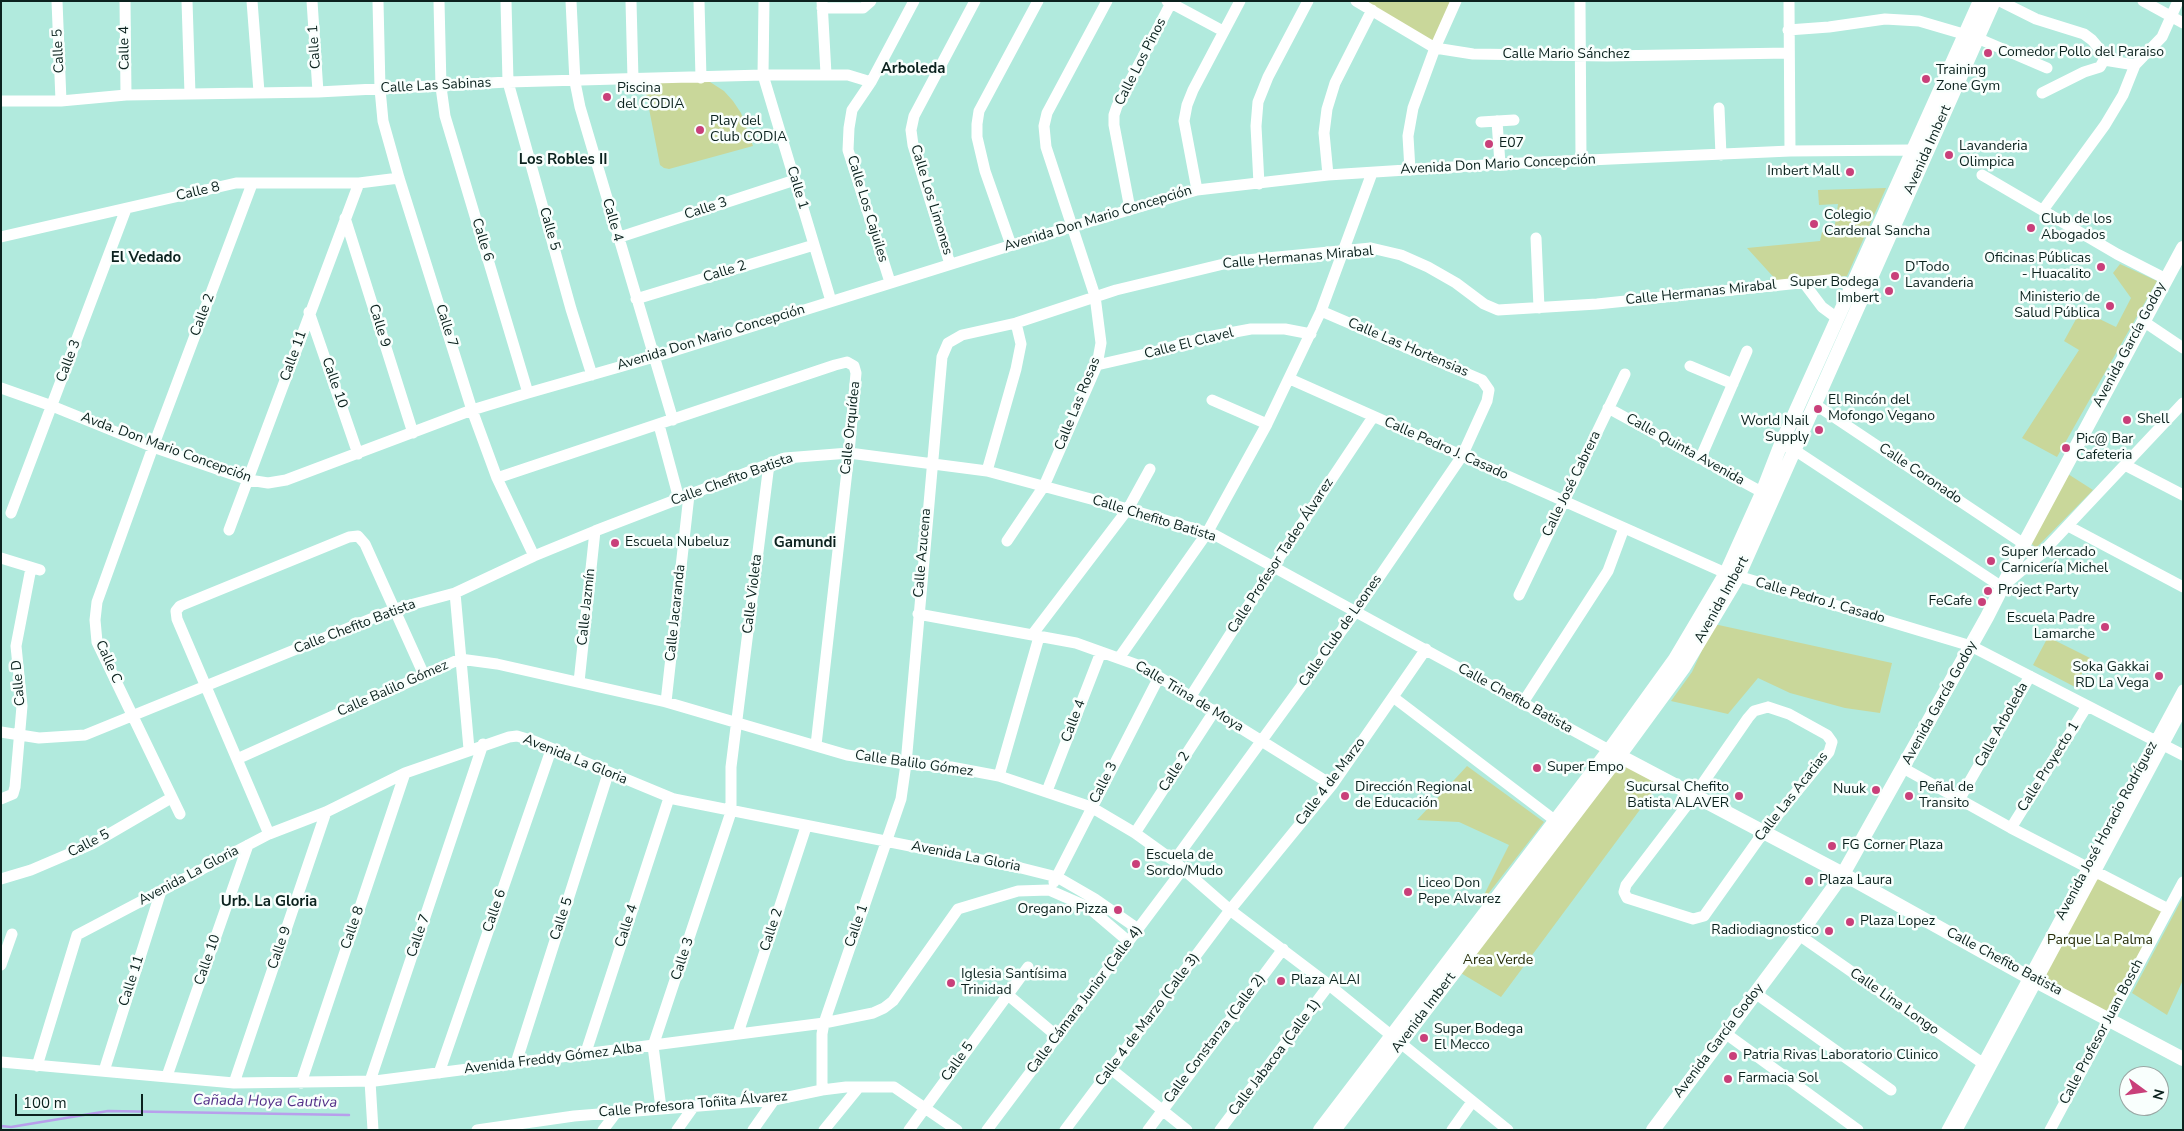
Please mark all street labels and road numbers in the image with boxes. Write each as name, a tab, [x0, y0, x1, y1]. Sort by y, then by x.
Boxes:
street label: Calle Los Pinos	[1112, 15, 1170, 109]
street label: Calle 1	[305, 24, 325, 70]
street label: Calle 4	[116, 26, 134, 70]
street label: Calle 5	[49, 28, 69, 74]
street label: Calle Mario Sánchez	[1502, 47, 1630, 63]
street label: Calle Las Sabinas	[380, 75, 492, 97]
street label: Avenida Imbert	[1901, 103, 1955, 197]
street label: Calle Los Limones	[906, 143, 956, 257]
street label: Avenida Don Mario Concepción	[1400, 151, 1596, 179]
street label: Calle Los Cajuiles	[843, 154, 891, 264]
street label: Calle 1	[782, 164, 812, 212]
street label: Calle 8	[175, 179, 221, 205]
street label: Avenida Don Mario Concepción	[1002, 182, 1194, 256]
street label: Calle 3	[682, 194, 730, 224]
street label: Calle 4	[598, 196, 626, 244]
street label: Calle 5	[535, 205, 563, 253]
street label: Calle 6	[467, 216, 497, 264]
street label: Calle Hermanas Mirabal	[1222, 243, 1374, 273]
street label: Calle 2	[701, 257, 749, 287]
street label: Calle Hermanas Mirabal	[1625, 277, 1777, 309]
street label: Avenida García Godoy	[2090, 280, 2170, 410]
street label: Calle 2	[187, 291, 219, 339]
street label: Avenida Don Mario Concepción	[615, 301, 807, 375]
street label: Calle 9	[364, 302, 394, 350]
street label: Calle 7	[431, 302, 461, 350]
street label: Calle Las Hortensias	[1345, 315, 1471, 381]
street label: Calle El Clavel	[1143, 325, 1235, 363]
street label: Calle 11	[277, 328, 311, 384]
street label: Calle 3	[53, 337, 85, 385]
street label: Calle 10	[317, 355, 351, 411]
street label: Calle Las Rosas	[1052, 355, 1104, 453]
street label: Calle Orquídea	[838, 380, 864, 476]
street label: Avda. Don Mario Concepción	[78, 409, 254, 487]
street label: Calle Quinta Avenida	[1623, 410, 1747, 490]
street label: Calle Pedro J. Casado	[1381, 414, 1511, 484]
street label: Calle José Cabrera	[1539, 428, 1605, 540]
street label: Calle Coronado	[1875, 440, 1965, 508]
street label: Calle Chefito Batista	[669, 450, 795, 510]
street label: Calle Profesor Tadeo Álvarez	[1225, 475, 1337, 637]
street label: Calle Chefito Batista	[1090, 492, 1218, 546]
street label: Calle Azucena	[911, 508, 935, 598]
street label: Calle Violeta	[740, 553, 766, 635]
street label: Avenida Imbert	[1691, 554, 1753, 646]
street label: Calle Jacaranda	[663, 564, 689, 662]
street label: Calle Jazmín	[575, 568, 599, 646]
street label: Calle Club de Leones	[1296, 572, 1386, 690]
street label: Calle Pedro J. Casado	[1753, 574, 1887, 628]
street label: Calle Chefito Batista	[292, 596, 418, 658]
street label: Calle C	[91, 638, 125, 686]
street label: Avenida García Godoy	[1899, 638, 1981, 768]
street label: Calle Balilo Gómez	[335, 657, 451, 721]
street label: Calle Trina de Moya	[1132, 658, 1246, 736]
street label: Calle D	[9, 659, 29, 707]
street label: Calle Chefito Batista	[1455, 660, 1575, 738]
street label: Calle Arboleda	[1972, 680, 2032, 770]
street label: Calle 4	[1058, 697, 1090, 745]
street label: Calle Proyecto 1	[2015, 719, 2083, 815]
street label: Avenida La Gloria	[520, 731, 630, 789]
street label: Calle 4 de Marzo	[1293, 735, 1369, 829]
street label: Avenida José Horacio Rodríguez	[2053, 739, 2161, 923]
street label: Calle Balilo Gómez	[854, 747, 974, 781]
street label: Calle 2	[1156, 749, 1194, 795]
street label: Calle Las Acacias	[1752, 749, 1832, 845]
street label: Calle 3	[1086, 759, 1122, 807]
street label: Calle 5	[65, 826, 113, 862]
street label: Avenida La Gloria	[910, 838, 1022, 876]
street label: Avenida La Gloria	[136, 843, 242, 909]
street label: Calle 6	[480, 887, 510, 935]
street label: Calle 5	[547, 895, 577, 943]
street label: Calle 4	[612, 902, 642, 950]
street label: Calle 1	[842, 902, 872, 950]
street label: Calle 8	[338, 904, 368, 952]
street label: Calle 2	[757, 906, 787, 954]
street label: Calle 7	[404, 912, 434, 960]
street label: Calle Cámara Junior (Calle 4)	[1024, 923, 1146, 1077]
street label: Calle 9	[265, 924, 295, 972]
street label: Calle Chefito Batista	[1943, 924, 2065, 1000]
street label: Calle 10	[191, 932, 225, 988]
street label: Calle 3	[668, 935, 698, 983]
street label: Calle 4 de Marzo (Calle 3)	[1092, 950, 1204, 1090]
street label: Calle 11	[116, 953, 148, 1009]
street label: Calle Profesor Juan Bosch	[2057, 957, 2147, 1107]
street label: Calle Lina Longo	[1846, 965, 1942, 1039]
street label: Avenida Imbert	[1388, 970, 1460, 1056]
street label: Calle Constanza (Calle 2)	[1161, 971, 1269, 1107]
street label: Avenida García Godoy	[1670, 980, 1768, 1102]
street label: Calle Jabacoa (Calle 1)	[1226, 996, 1324, 1120]
street label: Calle 5	[938, 1039, 978, 1085]
street label: Avenida Freddy Gómez Alba	[463, 1040, 643, 1078]
street label: Calle Profesora Toñita Álvarez	[598, 1088, 788, 1122]

